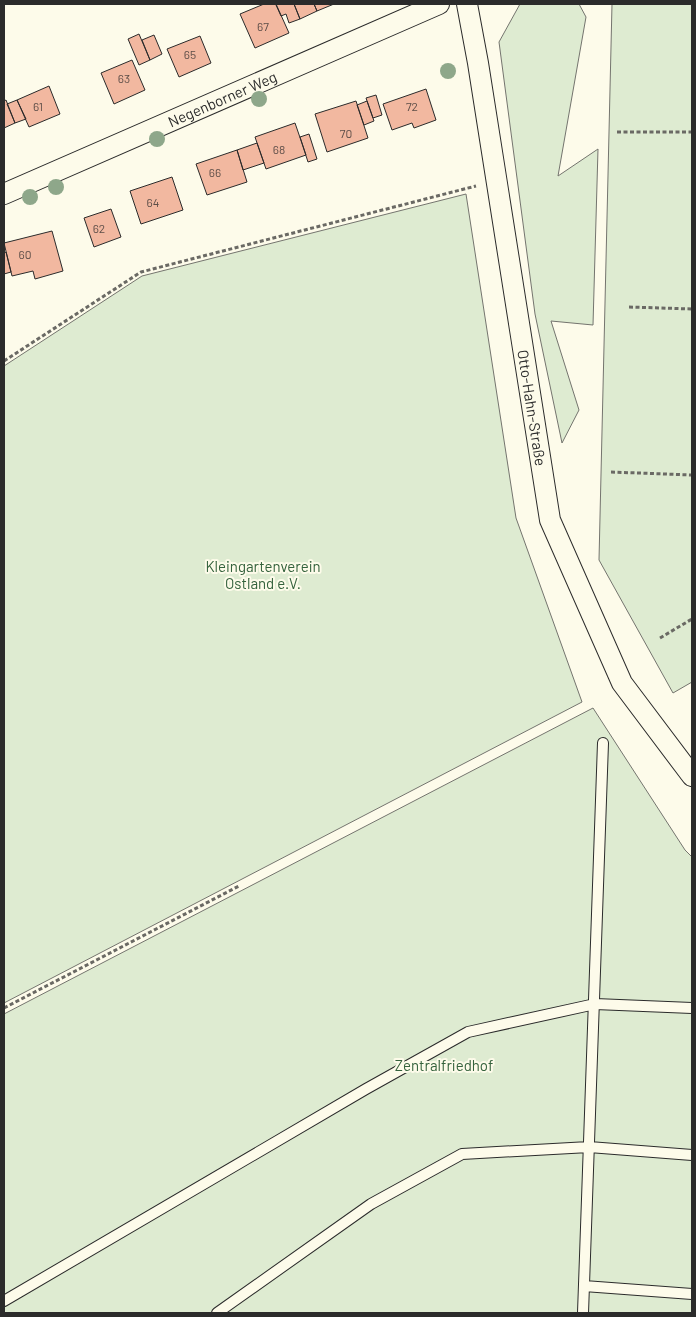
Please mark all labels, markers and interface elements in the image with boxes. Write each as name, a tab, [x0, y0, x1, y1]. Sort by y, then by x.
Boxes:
house number: 67	[257, 19, 269, 33]
house number: 65	[184, 47, 196, 61]
street label: Negenborner Weg	[165, 67, 279, 130]
house number: 63	[118, 71, 130, 85]
house number: 61	[33, 99, 43, 113]
house number: 72	[406, 99, 418, 113]
house number: 70	[340, 126, 352, 140]
house number: 68	[273, 142, 285, 156]
house number: 66	[209, 165, 221, 179]
house number: 64	[147, 195, 159, 209]
house number: 62	[93, 221, 105, 235]
house number: 60	[19, 247, 31, 261]
street label: Otto-Hahn-Straße	[514, 348, 550, 467]
park label: Kleingartenverein Ostland e.V.	[205, 557, 321, 592]
park label: Zentralfriedhof	[395, 1056, 493, 1074]

